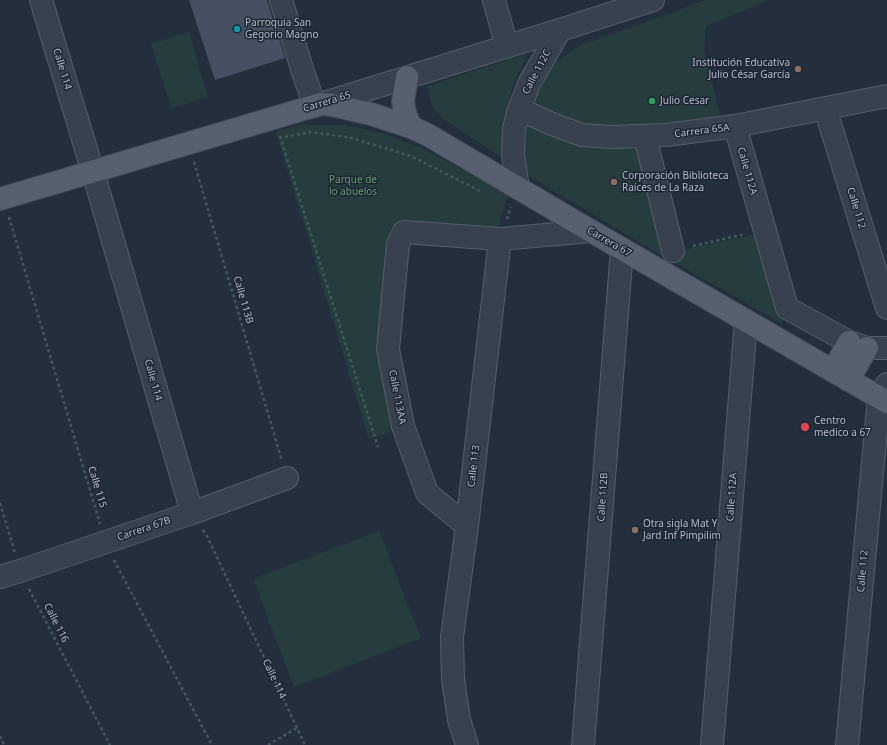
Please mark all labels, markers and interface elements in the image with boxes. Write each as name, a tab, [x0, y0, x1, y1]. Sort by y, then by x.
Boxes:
place label: Parroquia San Gegorio Magno	[245, 17, 319, 40]
marker: Parroquia San Gegorio Magno	[232, 24, 242, 34]
street label: Calle 114	[50, 47, 74, 91]
street label: Calle 112C	[520, 48, 554, 96]
place label: Institución Educativa Julio César García	[692, 57, 790, 80]
marker: Institución Educativa Julio César García	[793, 64, 803, 74]
street label: Carrera 65	[302, 89, 352, 115]
place label: Julio Cesar	[660, 95, 709, 107]
marker: Julio Cesar	[647, 96, 657, 106]
street label: Carrera 65A	[674, 122, 730, 140]
street label: Calle 112A	[734, 146, 760, 196]
place label: Corporación Biblioteca Raíces de La Raza	[622, 170, 729, 194]
park label: Parque de lo abuelos	[329, 174, 377, 198]
marker: Corporación Biblioteca Raíces de La Raza	[609, 177, 619, 187]
street label: Calle 112	[844, 186, 868, 230]
street label: Carrera 67	[585, 225, 633, 259]
street label: Calle 113B	[230, 275, 256, 325]
street label: Calle 114	[141, 358, 165, 402]
street label: Calle 113AA	[386, 369, 408, 425]
place label: Centro medico a 67	[814, 415, 871, 438]
marker: Centro medico a 67	[799, 421, 811, 433]
street label: Calle 113	[465, 444, 483, 488]
street label: Calle 115	[85, 465, 109, 509]
street label: Calle 112B	[595, 472, 611, 522]
street label: Calle 112A	[724, 472, 740, 522]
street label: Carrera 67B	[116, 514, 172, 544]
place label: Otra sigla Mat Y Jard Inf Pimpilim	[643, 518, 721, 542]
marker: Otra sigla Mat Y Jard Inf Pimpilim	[630, 525, 640, 535]
street label: Calle 112	[855, 549, 871, 593]
street label: Calle 116	[41, 601, 71, 645]
street label: Calle 114	[260, 657, 288, 701]

